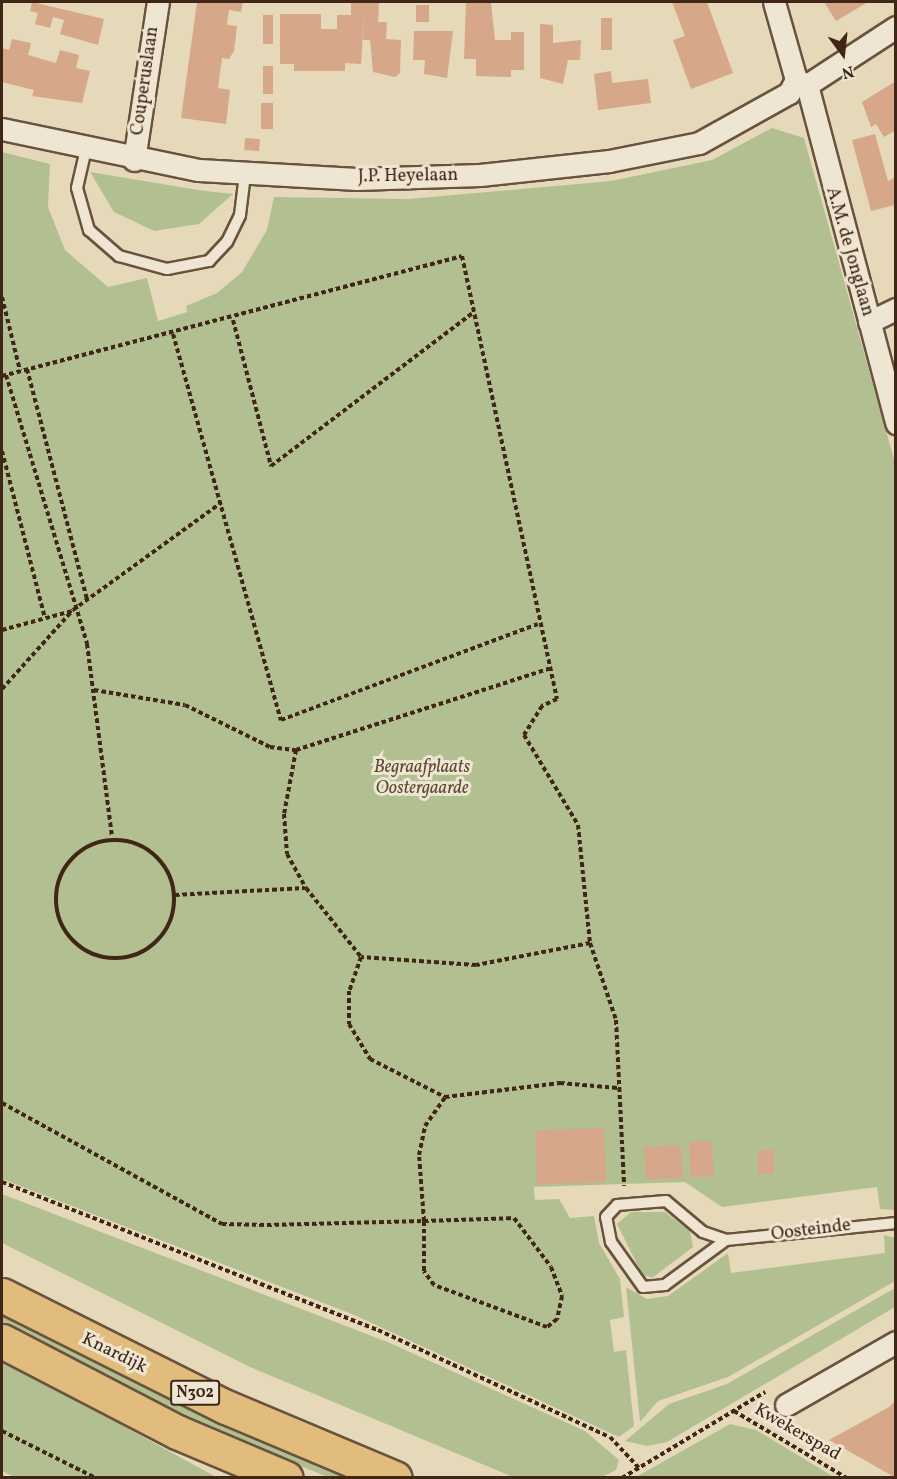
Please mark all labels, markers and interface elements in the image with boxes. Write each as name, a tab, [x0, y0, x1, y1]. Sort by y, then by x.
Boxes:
north arrow	[813, 24, 873, 84]
street label: Couperuslaan	[128, 25, 164, 137]
text: N	[839, 59, 856, 84]
street label: J.P. Heyelaan	[358, 165, 458, 189]
street label: A.M. de Jonglaan	[820, 185, 878, 319]
park label: Begraafplaats Oostergaarde	[374, 758, 470, 800]
street label: Oosteinde	[770, 1215, 852, 1247]
street label: Knardijk	[78, 1329, 150, 1379]
road number: N302	[170, 1380, 220, 1406]
street label: Kwekerspad	[750, 1400, 844, 1466]

